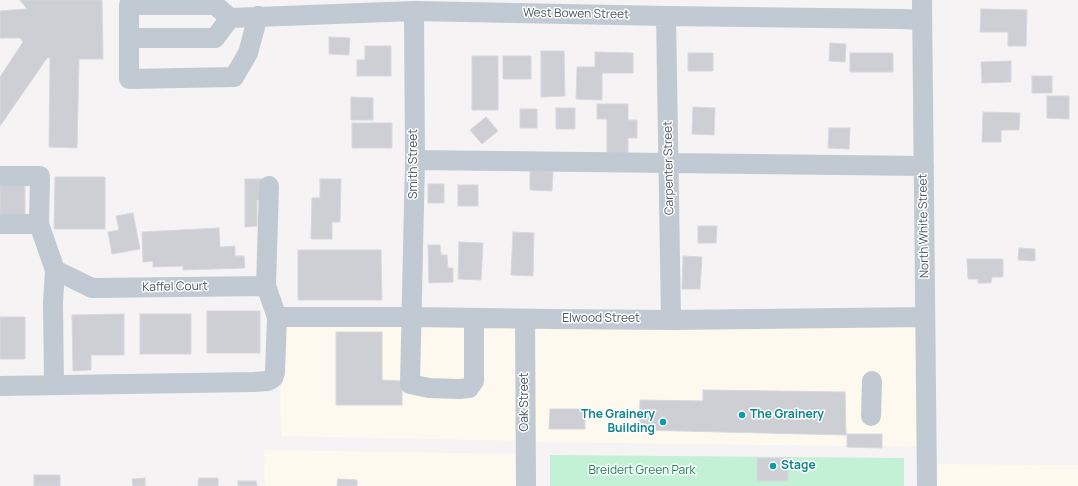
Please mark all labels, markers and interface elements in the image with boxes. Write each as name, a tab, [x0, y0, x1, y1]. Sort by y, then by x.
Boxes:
street label: West Bowen Street	[523, 6, 629, 22]
street label: Carpenter Street	[661, 121, 677, 215]
street label: Smith Street	[407, 129, 421, 199]
street label: North White Street	[916, 174, 932, 278]
street label: Kaffel Court	[142, 279, 208, 295]
street label: Elwood Street	[562, 312, 640, 326]
street label: Oak Street	[518, 373, 532, 431]
place label: The Grainery Building	[581, 408, 655, 436]
place label: The Grainery	[750, 408, 824, 422]
marker: The Grainery	[737, 410, 747, 420]
marker: The Grainery Building	[658, 417, 668, 427]
place label: Stage	[781, 459, 816, 473]
marker: Stage	[768, 461, 778, 471]
park label: Breidert Green Park	[589, 464, 695, 478]

